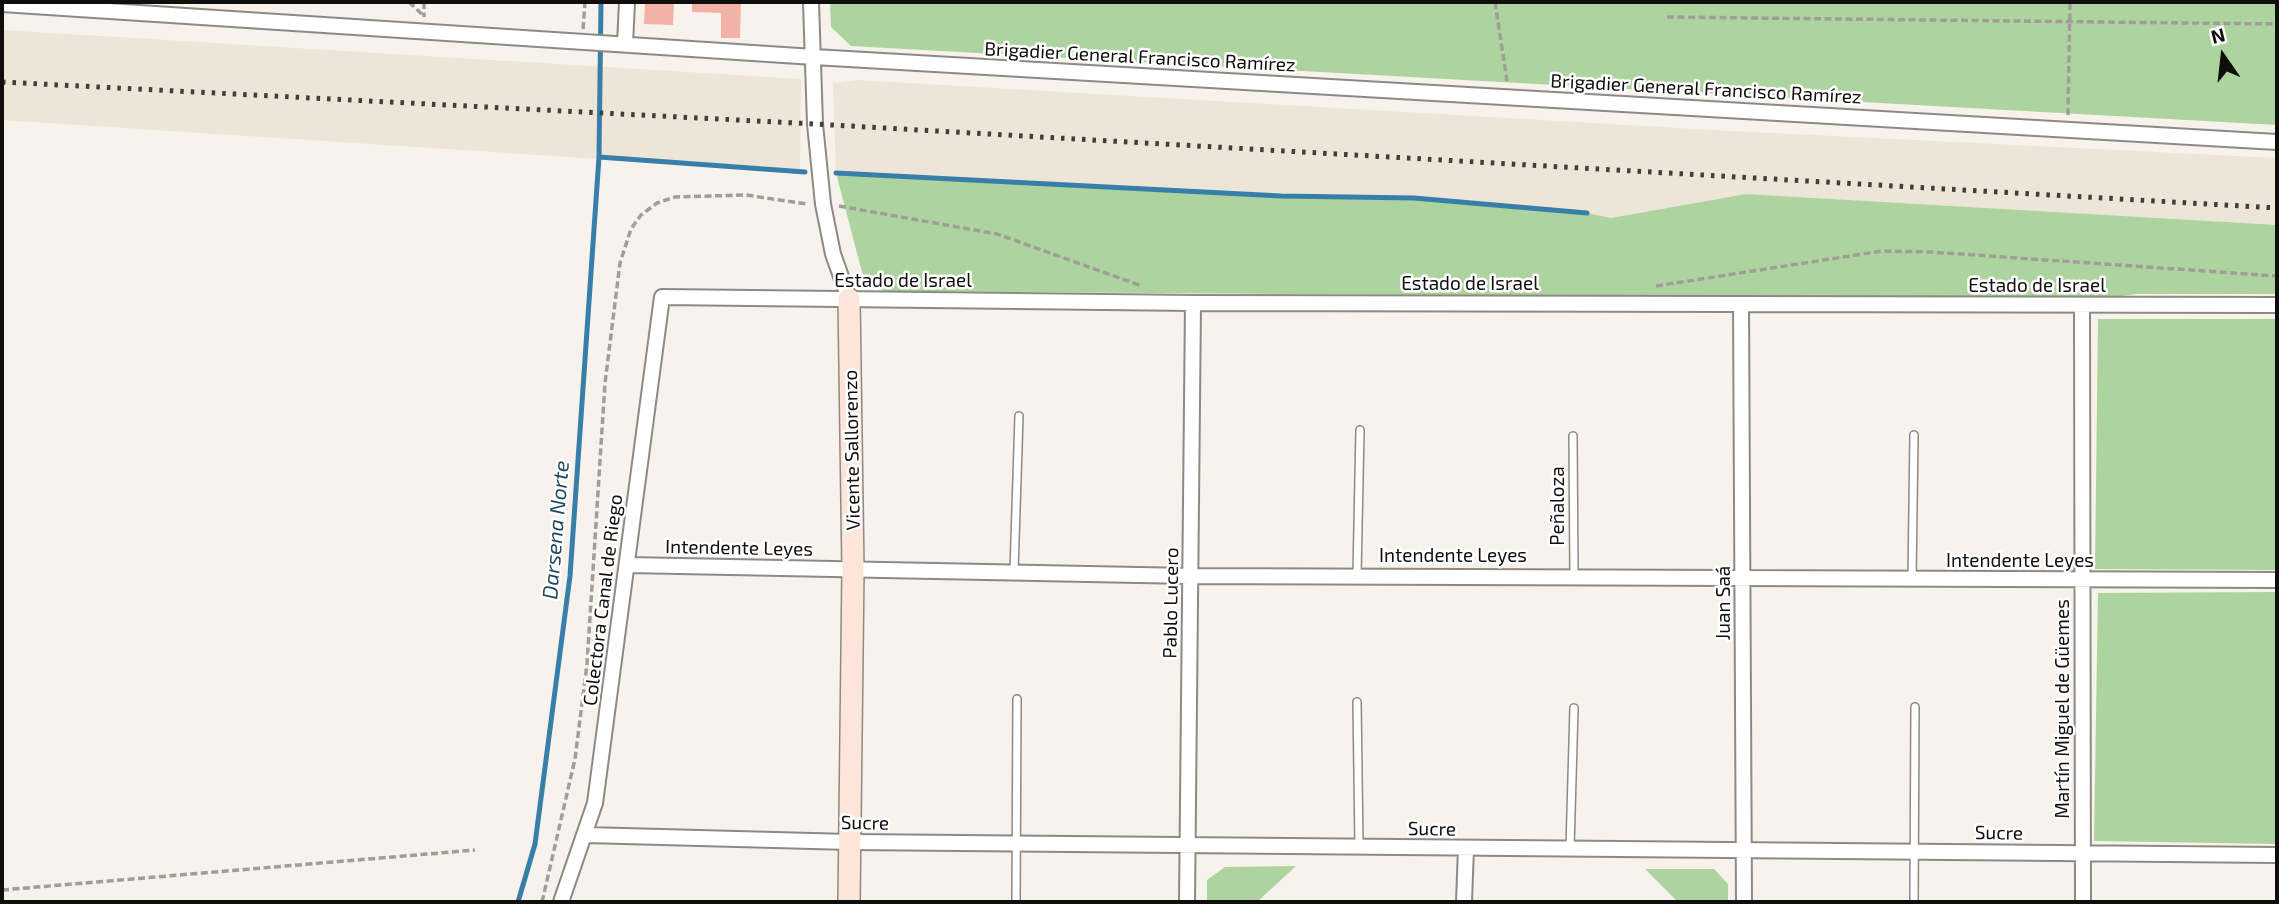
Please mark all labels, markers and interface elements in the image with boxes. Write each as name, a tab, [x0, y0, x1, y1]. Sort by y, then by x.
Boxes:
north arrow	[2188, 21, 2258, 91]
text: N	[2208, 22, 2227, 48]
street label: Brigadier General Francisco Ramírez	[984, 37, 1296, 77]
street label: Brigadier General Francisco Ramírez	[1550, 69, 1862, 109]
street label: Estado de Israel	[834, 270, 972, 292]
street label: Estado de Israel	[1401, 273, 1539, 295]
street label: Estado de Israel	[1968, 275, 2106, 297]
street label: Vicente Sallorenzo	[839, 370, 865, 530]
water label: Darsena Norte	[537, 460, 575, 600]
street label: Peñaloza	[1547, 466, 1569, 546]
street label: Colectora Canal de Riego	[579, 493, 627, 707]
street label: Intendente Leyes	[665, 535, 813, 561]
street label: Intendente Leyes	[1379, 545, 1527, 567]
street label: Pablo Lucero	[1159, 547, 1183, 659]
street label: Intendente Leyes	[1946, 550, 2094, 572]
street label: Juan Saá	[1713, 566, 1735, 640]
street label: Martín Miguel de Güemes	[2052, 599, 2074, 819]
street label: Sucre	[841, 811, 889, 835]
street label: Sucre	[1408, 817, 1456, 841]
street label: Sucre	[1975, 821, 2023, 845]

